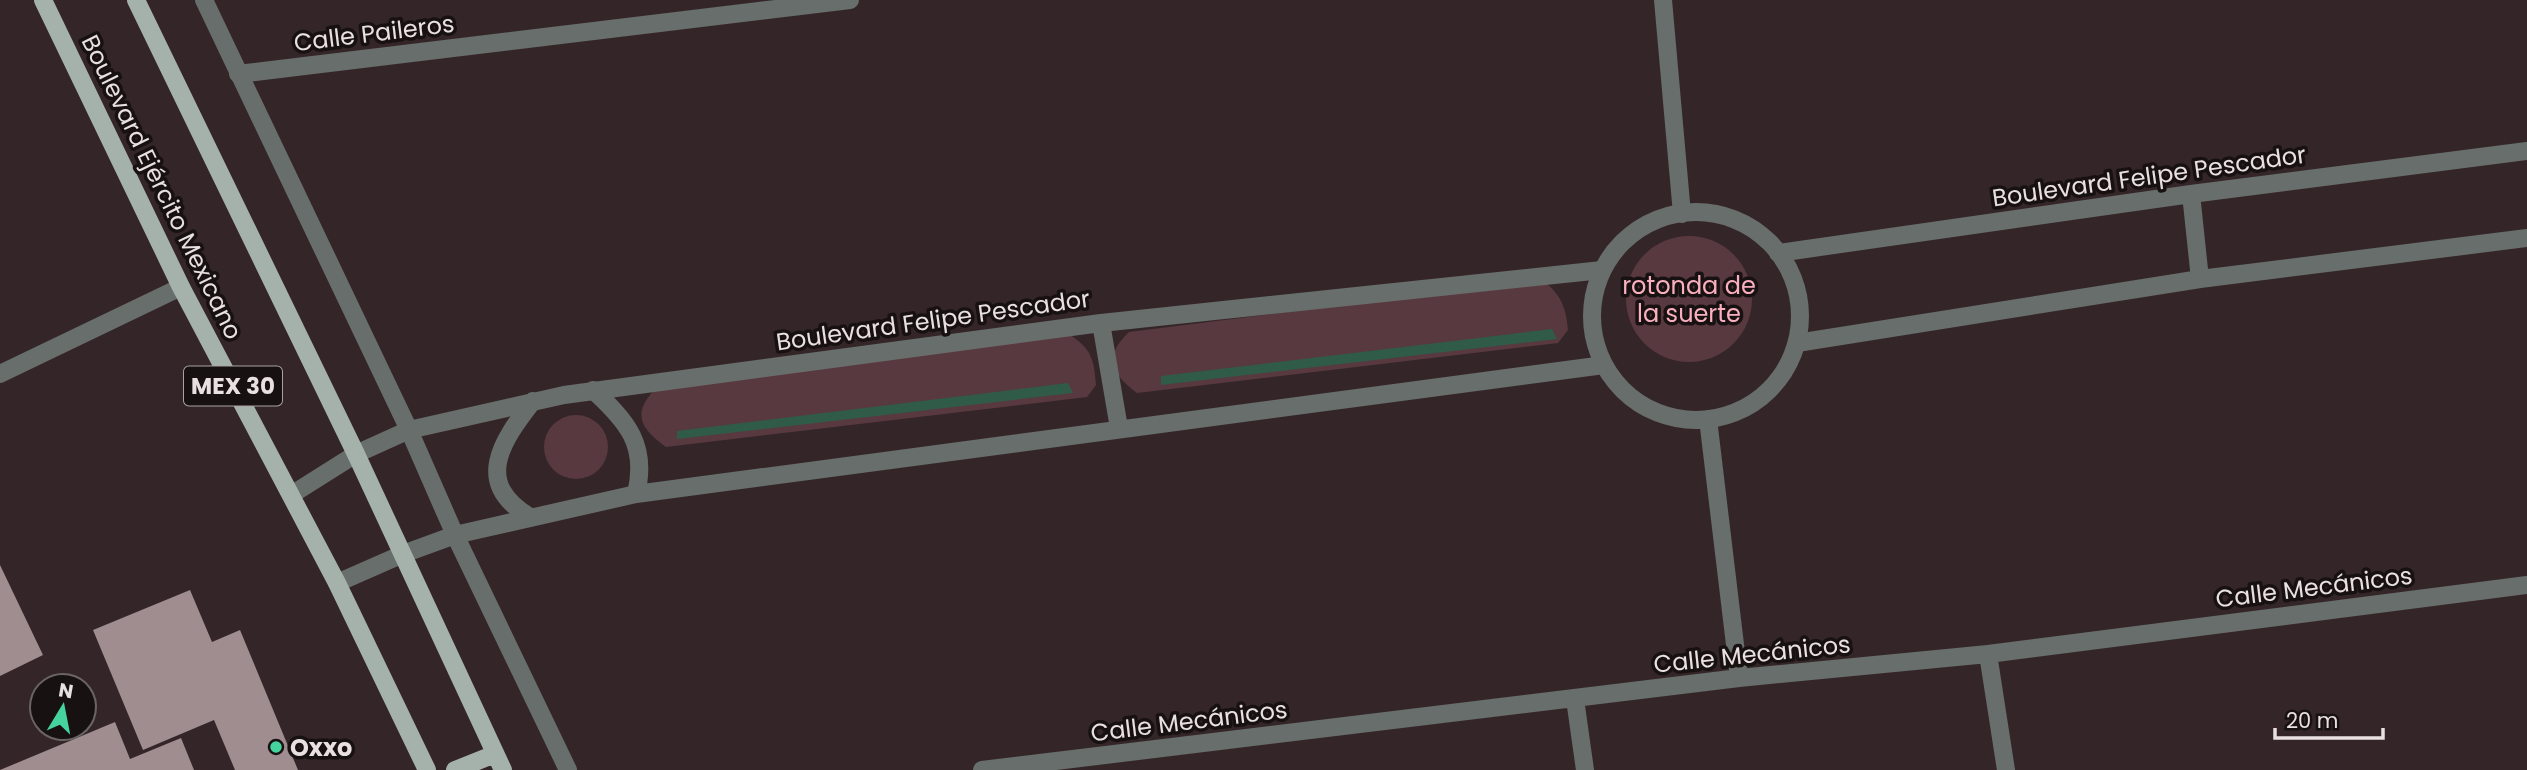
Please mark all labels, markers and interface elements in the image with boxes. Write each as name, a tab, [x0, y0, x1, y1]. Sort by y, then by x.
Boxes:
street label: Calle Paileros	[292, 7, 456, 59]
street label: Boulevard Ejército Mexicano	[74, 29, 250, 345]
street label: Boulevard Felipe Pescador	[1990, 138, 2308, 214]
park label: rotonda de la suerte	[1622, 269, 1756, 330]
street label: Boulevard Felipe Pescador	[774, 282, 1092, 358]
road number: MEX 30	[184, 366, 282, 406]
street label: Calle Mecánicos	[2214, 559, 2414, 615]
street label: Calle Mecánicos	[1652, 627, 1852, 681]
north arrow	[28, 672, 98, 742]
text: N	[56, 676, 75, 705]
street label: Calle Mecánicos	[1089, 693, 1289, 749]
scale bar	[2275, 696, 2384, 740]
text: 20 m	[2286, 706, 2339, 735]
place label: Oxxo	[290, 731, 352, 764]
marker: Oxxo	[268, 739, 284, 755]

